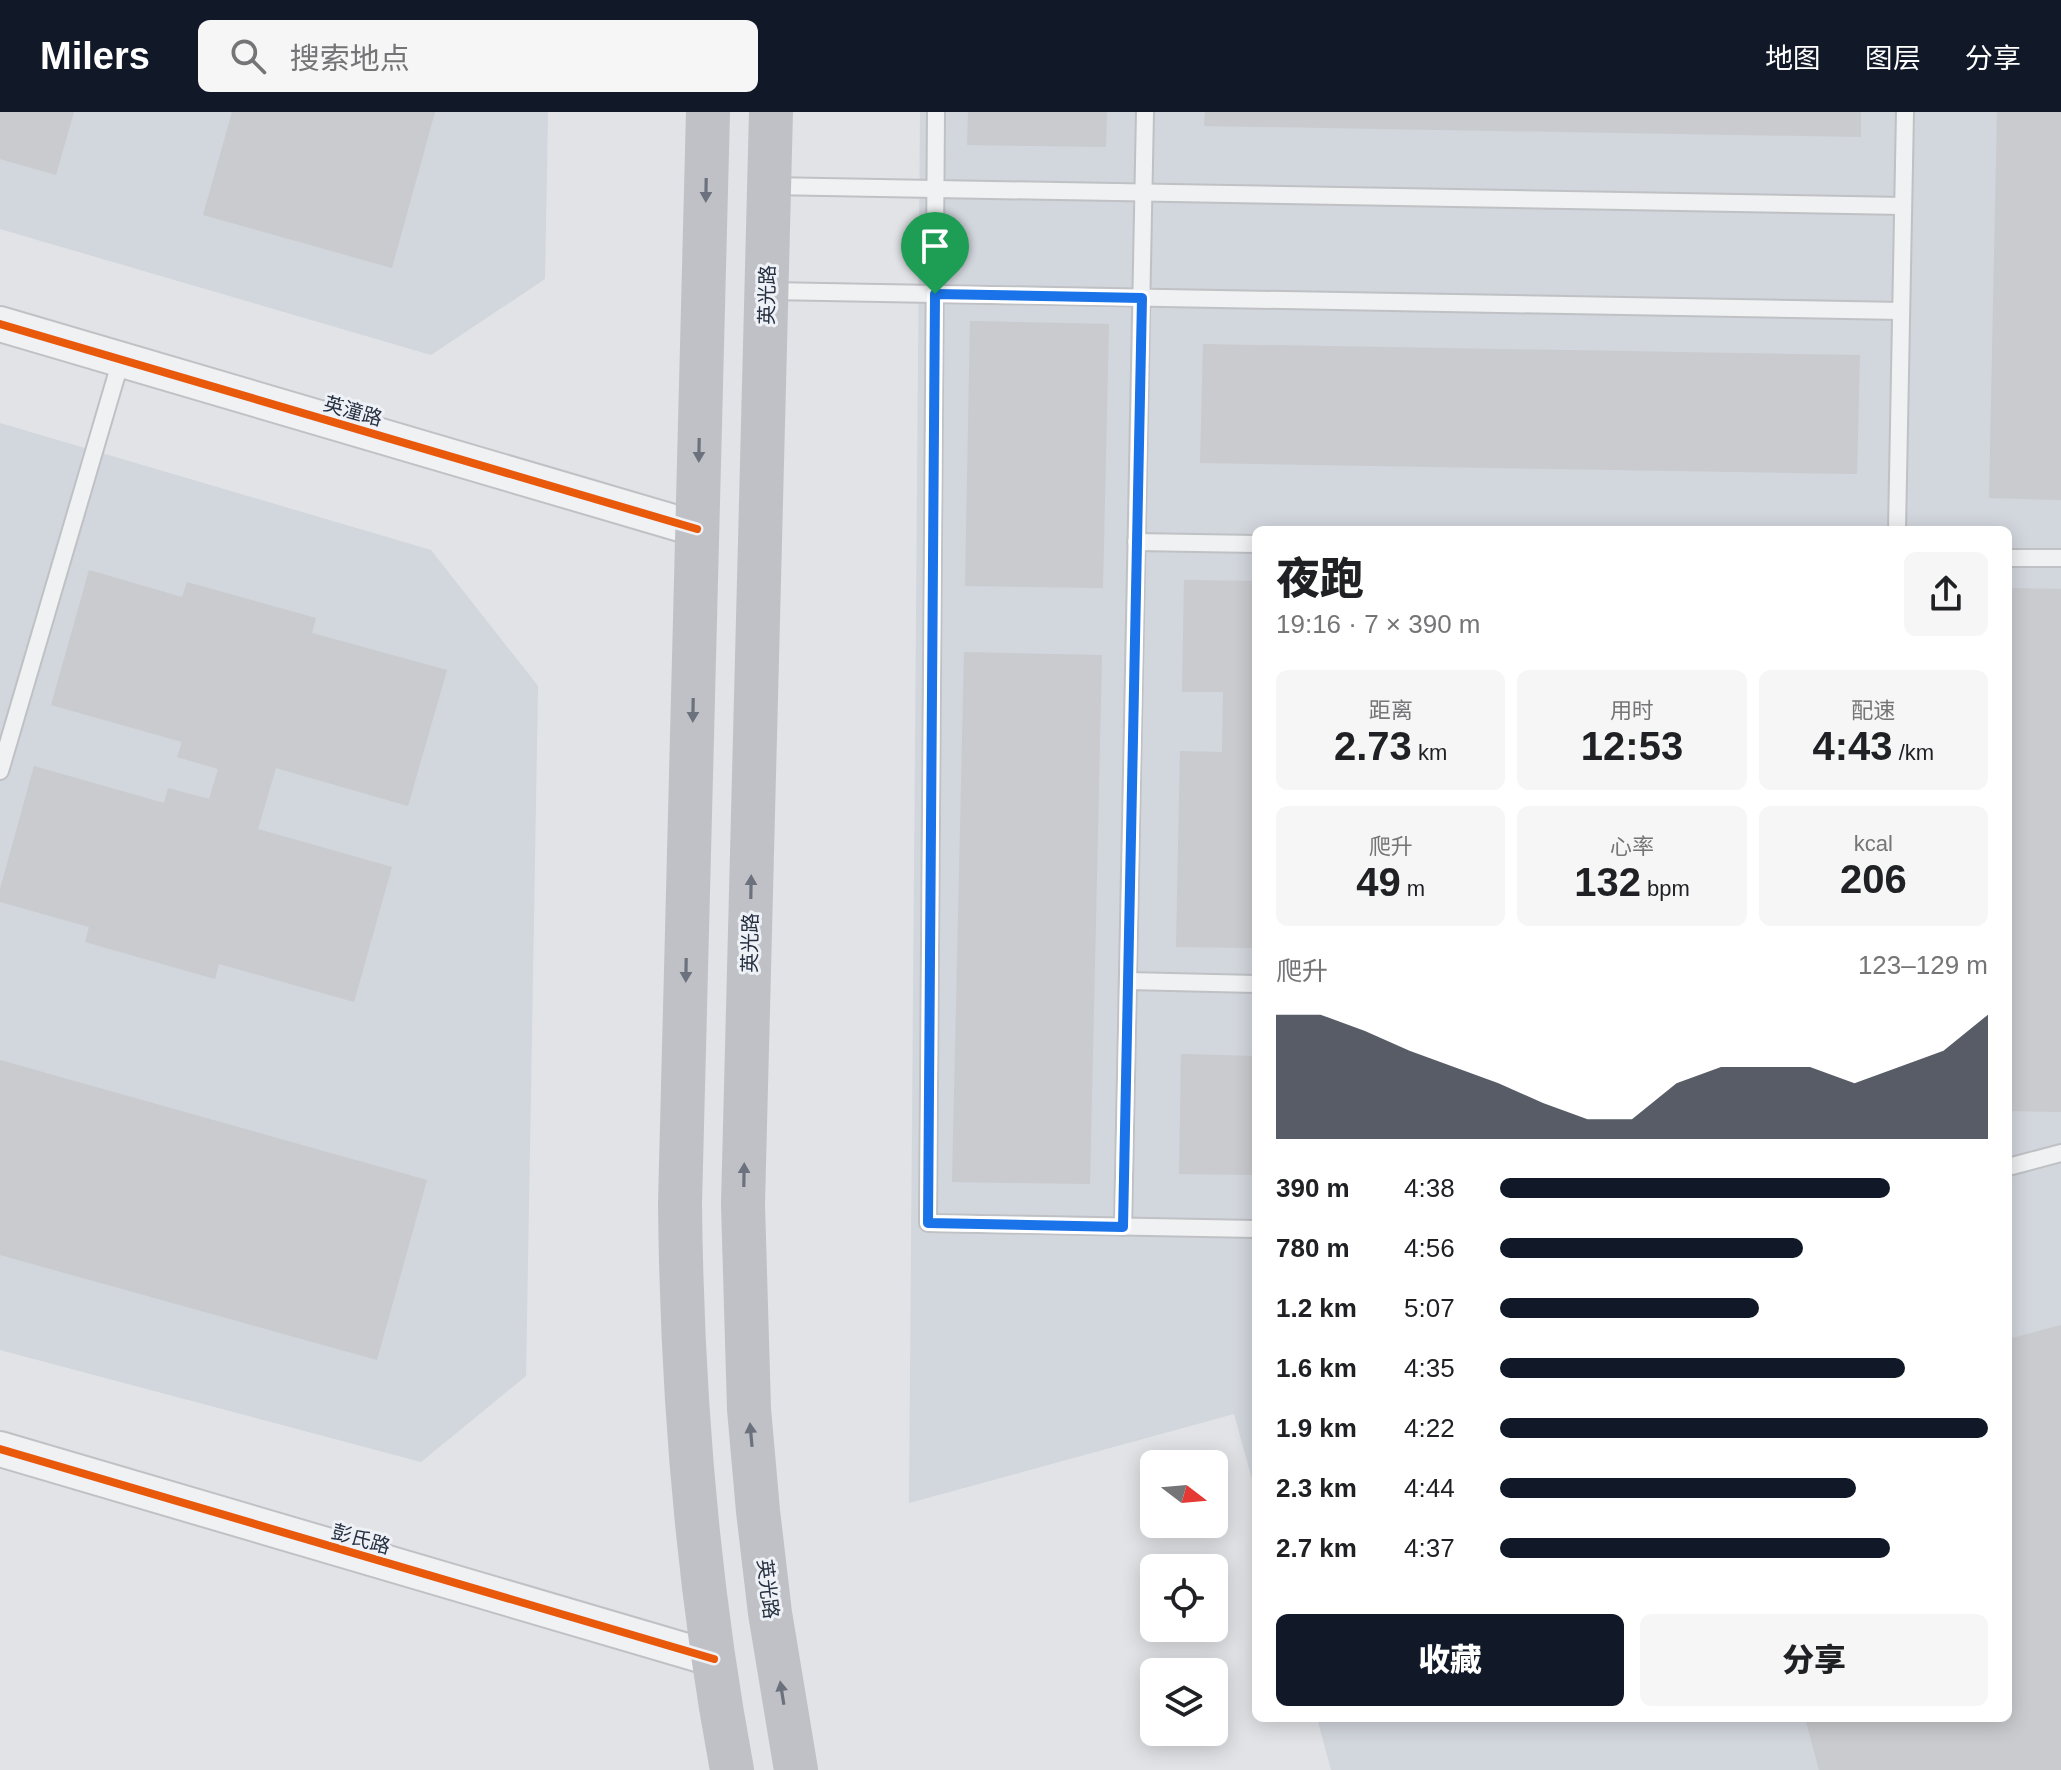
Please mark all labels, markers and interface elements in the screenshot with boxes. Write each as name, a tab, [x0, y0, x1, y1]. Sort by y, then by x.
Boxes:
search box	[198, 20, 758, 92]
icon: search	[226, 34, 270, 78]
text: Milers	[40, 35, 150, 77]
text: 搜索地点	[290, 42, 410, 75]
text: 地图	[1765, 43, 1821, 74]
text: 图层	[1865, 43, 1921, 74]
text: 分享	[1965, 43, 2021, 74]
one-way arrow	[700, 178, 713, 203]
pin	[901, 212, 969, 294]
icon: arrive	[913, 224, 957, 268]
street label: 英光路	[755, 265, 779, 325]
street label: 英潼路	[321, 392, 385, 430]
one-way arrow	[693, 438, 706, 463]
button: share	[1904, 552, 1988, 636]
text: 夜跑	[1276, 554, 1364, 603]
text: 19:16 · 7 × 390 m	[1276, 609, 1481, 639]
one-way arrow	[687, 698, 699, 723]
text: 距离	[1369, 698, 1413, 723]
text: 用时	[1610, 698, 1654, 723]
text: 配速	[1851, 698, 1895, 723]
text: 2.73	[1334, 724, 1412, 768]
text: 12:53	[1581, 724, 1683, 768]
text: 4:43	[1813, 724, 1893, 768]
text: km	[1412, 740, 1447, 765]
text: /km	[1893, 740, 1934, 765]
text: kcal	[1854, 831, 1893, 856]
text: 爬升	[1369, 834, 1413, 859]
text: 心率	[1610, 834, 1654, 859]
text: 206	[1840, 857, 1907, 901]
text: 49	[1356, 860, 1401, 904]
text: 132	[1574, 860, 1641, 904]
one-way arrow	[745, 874, 758, 899]
text: m	[1401, 876, 1425, 901]
text: bpm	[1641, 876, 1690, 901]
street label: 英光路	[738, 913, 762, 973]
text: 123–129 m	[1858, 950, 1988, 980]
text: 爬升	[1276, 956, 1328, 986]
one-way arrow	[680, 958, 693, 983]
one-way arrow	[737, 1162, 750, 1187]
text: 390 m	[1276, 1173, 1350, 1203]
text: 4:38	[1404, 1173, 1455, 1203]
text: 780 m	[1276, 1233, 1350, 1263]
text: 4:56	[1404, 1233, 1455, 1263]
text: 1.2 km	[1276, 1293, 1357, 1323]
text: 5:07	[1404, 1293, 1455, 1323]
text: 1.6 km	[1276, 1353, 1357, 1383]
text: 4:35	[1404, 1353, 1455, 1383]
text: 1.9 km	[1276, 1413, 1357, 1443]
text: 4:22	[1404, 1413, 1455, 1443]
one-way arrow	[745, 1422, 758, 1447]
north arrow	[1140, 1450, 1228, 1538]
map controls	[1140, 1450, 1228, 1746]
text: 2.3 km	[1276, 1473, 1357, 1503]
text: 4:44	[1404, 1473, 1455, 1503]
street label: 彭氏路	[329, 1520, 393, 1558]
text: 2.7 km	[1276, 1533, 1357, 1563]
text: 4:37	[1404, 1533, 1455, 1563]
button: locate	[1140, 1554, 1228, 1642]
street label: 英光路	[753, 1558, 783, 1620]
button: 收藏	[1276, 1614, 1624, 1706]
button: 分享	[1640, 1614, 1988, 1706]
button: layers	[1140, 1658, 1228, 1746]
one-way arrow	[776, 1680, 788, 1705]

